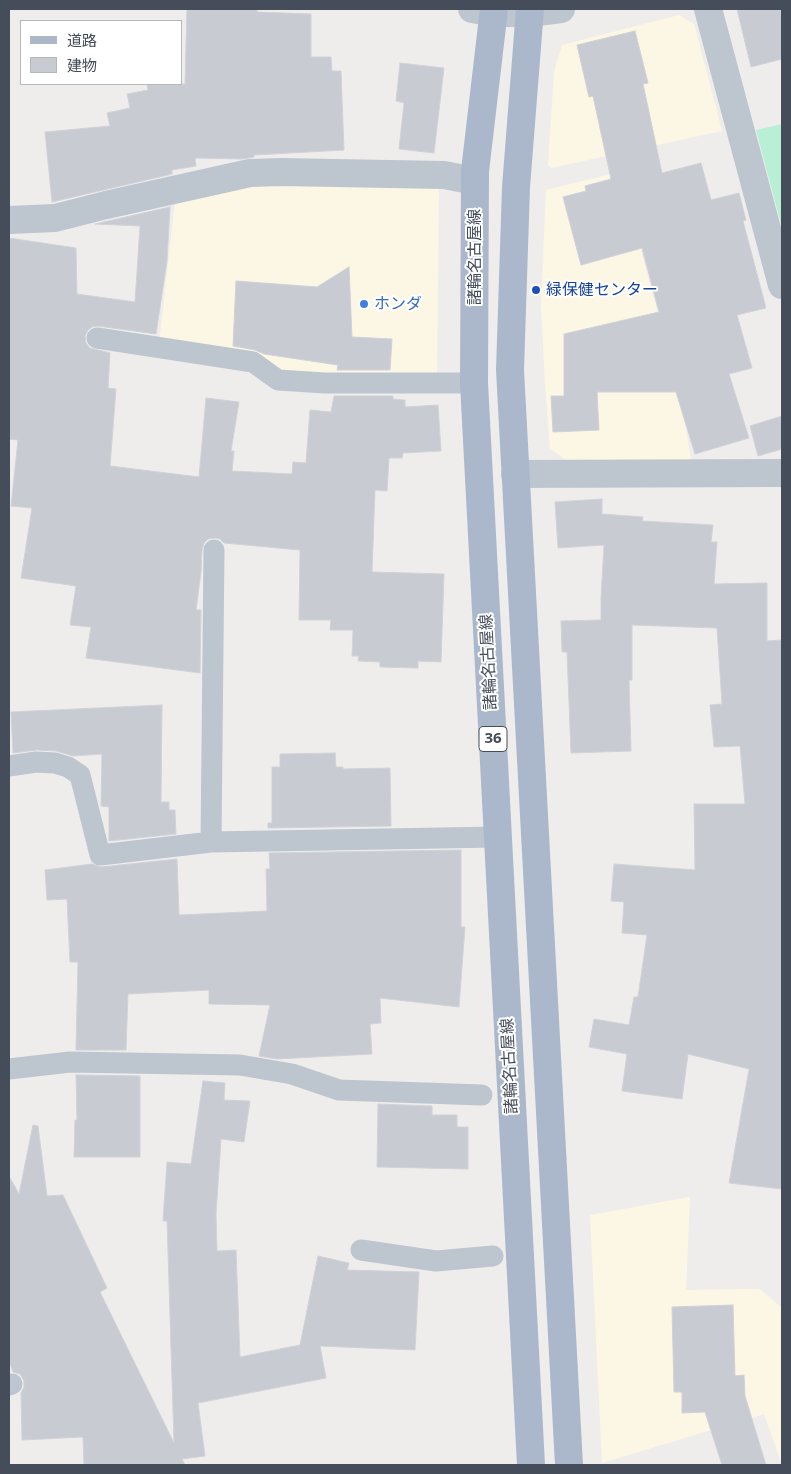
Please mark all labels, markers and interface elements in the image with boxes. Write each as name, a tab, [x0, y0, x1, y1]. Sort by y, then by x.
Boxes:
legend	[20, 20, 182, 85]
text: 道路	[67, 30, 97, 50]
text: 建物	[67, 55, 97, 75]
street label: 諸輪名古屋線	[465, 209, 485, 305]
place label: 緑保健センター	[546, 280, 658, 300]
marker: 緑保健センター	[530, 284, 542, 296]
place label: ホンダ	[374, 294, 422, 314]
marker: ホンダ	[358, 298, 370, 310]
street label: 諸輪名古屋線	[477, 614, 501, 710]
road number: 36	[479, 726, 507, 752]
street label: 諸輪名古屋線	[498, 1018, 522, 1114]

